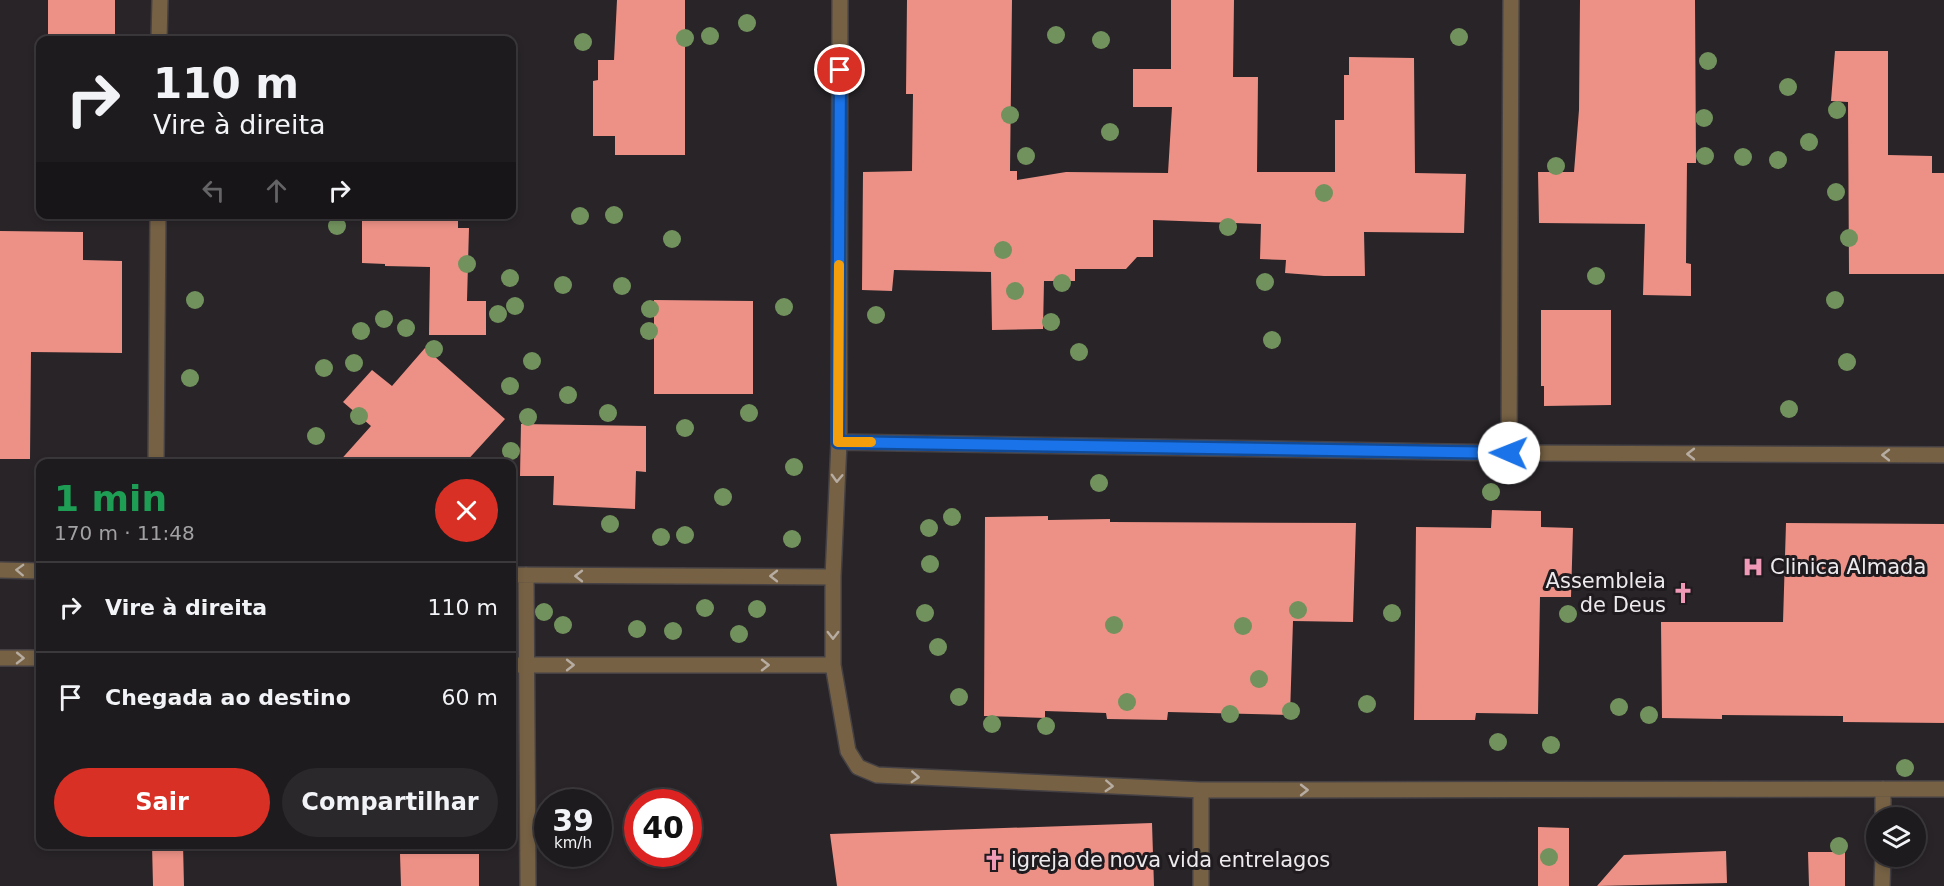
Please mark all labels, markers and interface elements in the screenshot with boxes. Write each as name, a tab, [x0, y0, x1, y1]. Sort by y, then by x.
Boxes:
pin	[814, 44, 865, 95]
icon: arrive	[823, 53, 856, 86]
text: 110 m	[153, 59, 299, 108]
icon: right	[54, 60, 132, 138]
text: Vire à direita	[153, 109, 326, 140]
icon: left	[197, 174, 230, 207]
icon: ahead	[260, 174, 293, 207]
icon: right	[323, 174, 356, 207]
position arrow	[1477, 421, 1541, 485]
one-way arrow	[1686, 448, 1695, 460]
one-way arrow	[1881, 449, 1890, 461]
one-way arrow	[831, 473, 843, 482]
text: 1 min	[54, 478, 167, 519]
button: close	[435, 479, 498, 542]
text: 170 m · 11:48	[54, 521, 195, 545]
hospital icon: Clinica Almada	[1741, 555, 1765, 579]
place label: Clinica Almada	[1770, 555, 1926, 579]
one-way arrow	[16, 564, 25, 577]
place label: Assembleia de Deus	[1546, 569, 1666, 617]
one-way arrow	[575, 570, 584, 582]
one-way arrow	[770, 570, 779, 583]
church icon: Assembleia de Deus	[1671, 581, 1695, 605]
icon: right	[54, 591, 87, 624]
text: Vire à direita	[105, 595, 267, 620]
text: 110 m	[428, 595, 498, 620]
one-way arrow	[827, 631, 839, 640]
one-way arrow	[16, 652, 25, 664]
one-way arrow	[565, 659, 574, 671]
one-way arrow	[760, 659, 769, 671]
icon: arrive	[54, 681, 87, 714]
text: Chegada ao destino	[105, 685, 351, 710]
text: 60 m	[442, 685, 498, 710]
button: Sair	[54, 768, 270, 837]
button: Compartilhar	[282, 768, 498, 837]
one-way arrow	[910, 771, 919, 784]
one-way arrow	[1105, 780, 1114, 793]
one-way arrow	[1300, 784, 1309, 796]
speed limit sign: 40	[624, 789, 702, 867]
text: 39	[552, 803, 594, 838]
map controls	[1866, 807, 1926, 867]
button: layers	[1866, 807, 1926, 867]
text: km/h	[554, 834, 592, 852]
church icon: igreja de nova vida entrelagos	[982, 848, 1006, 872]
place label: igreja de nova vida entrelagos	[1011, 848, 1330, 872]

